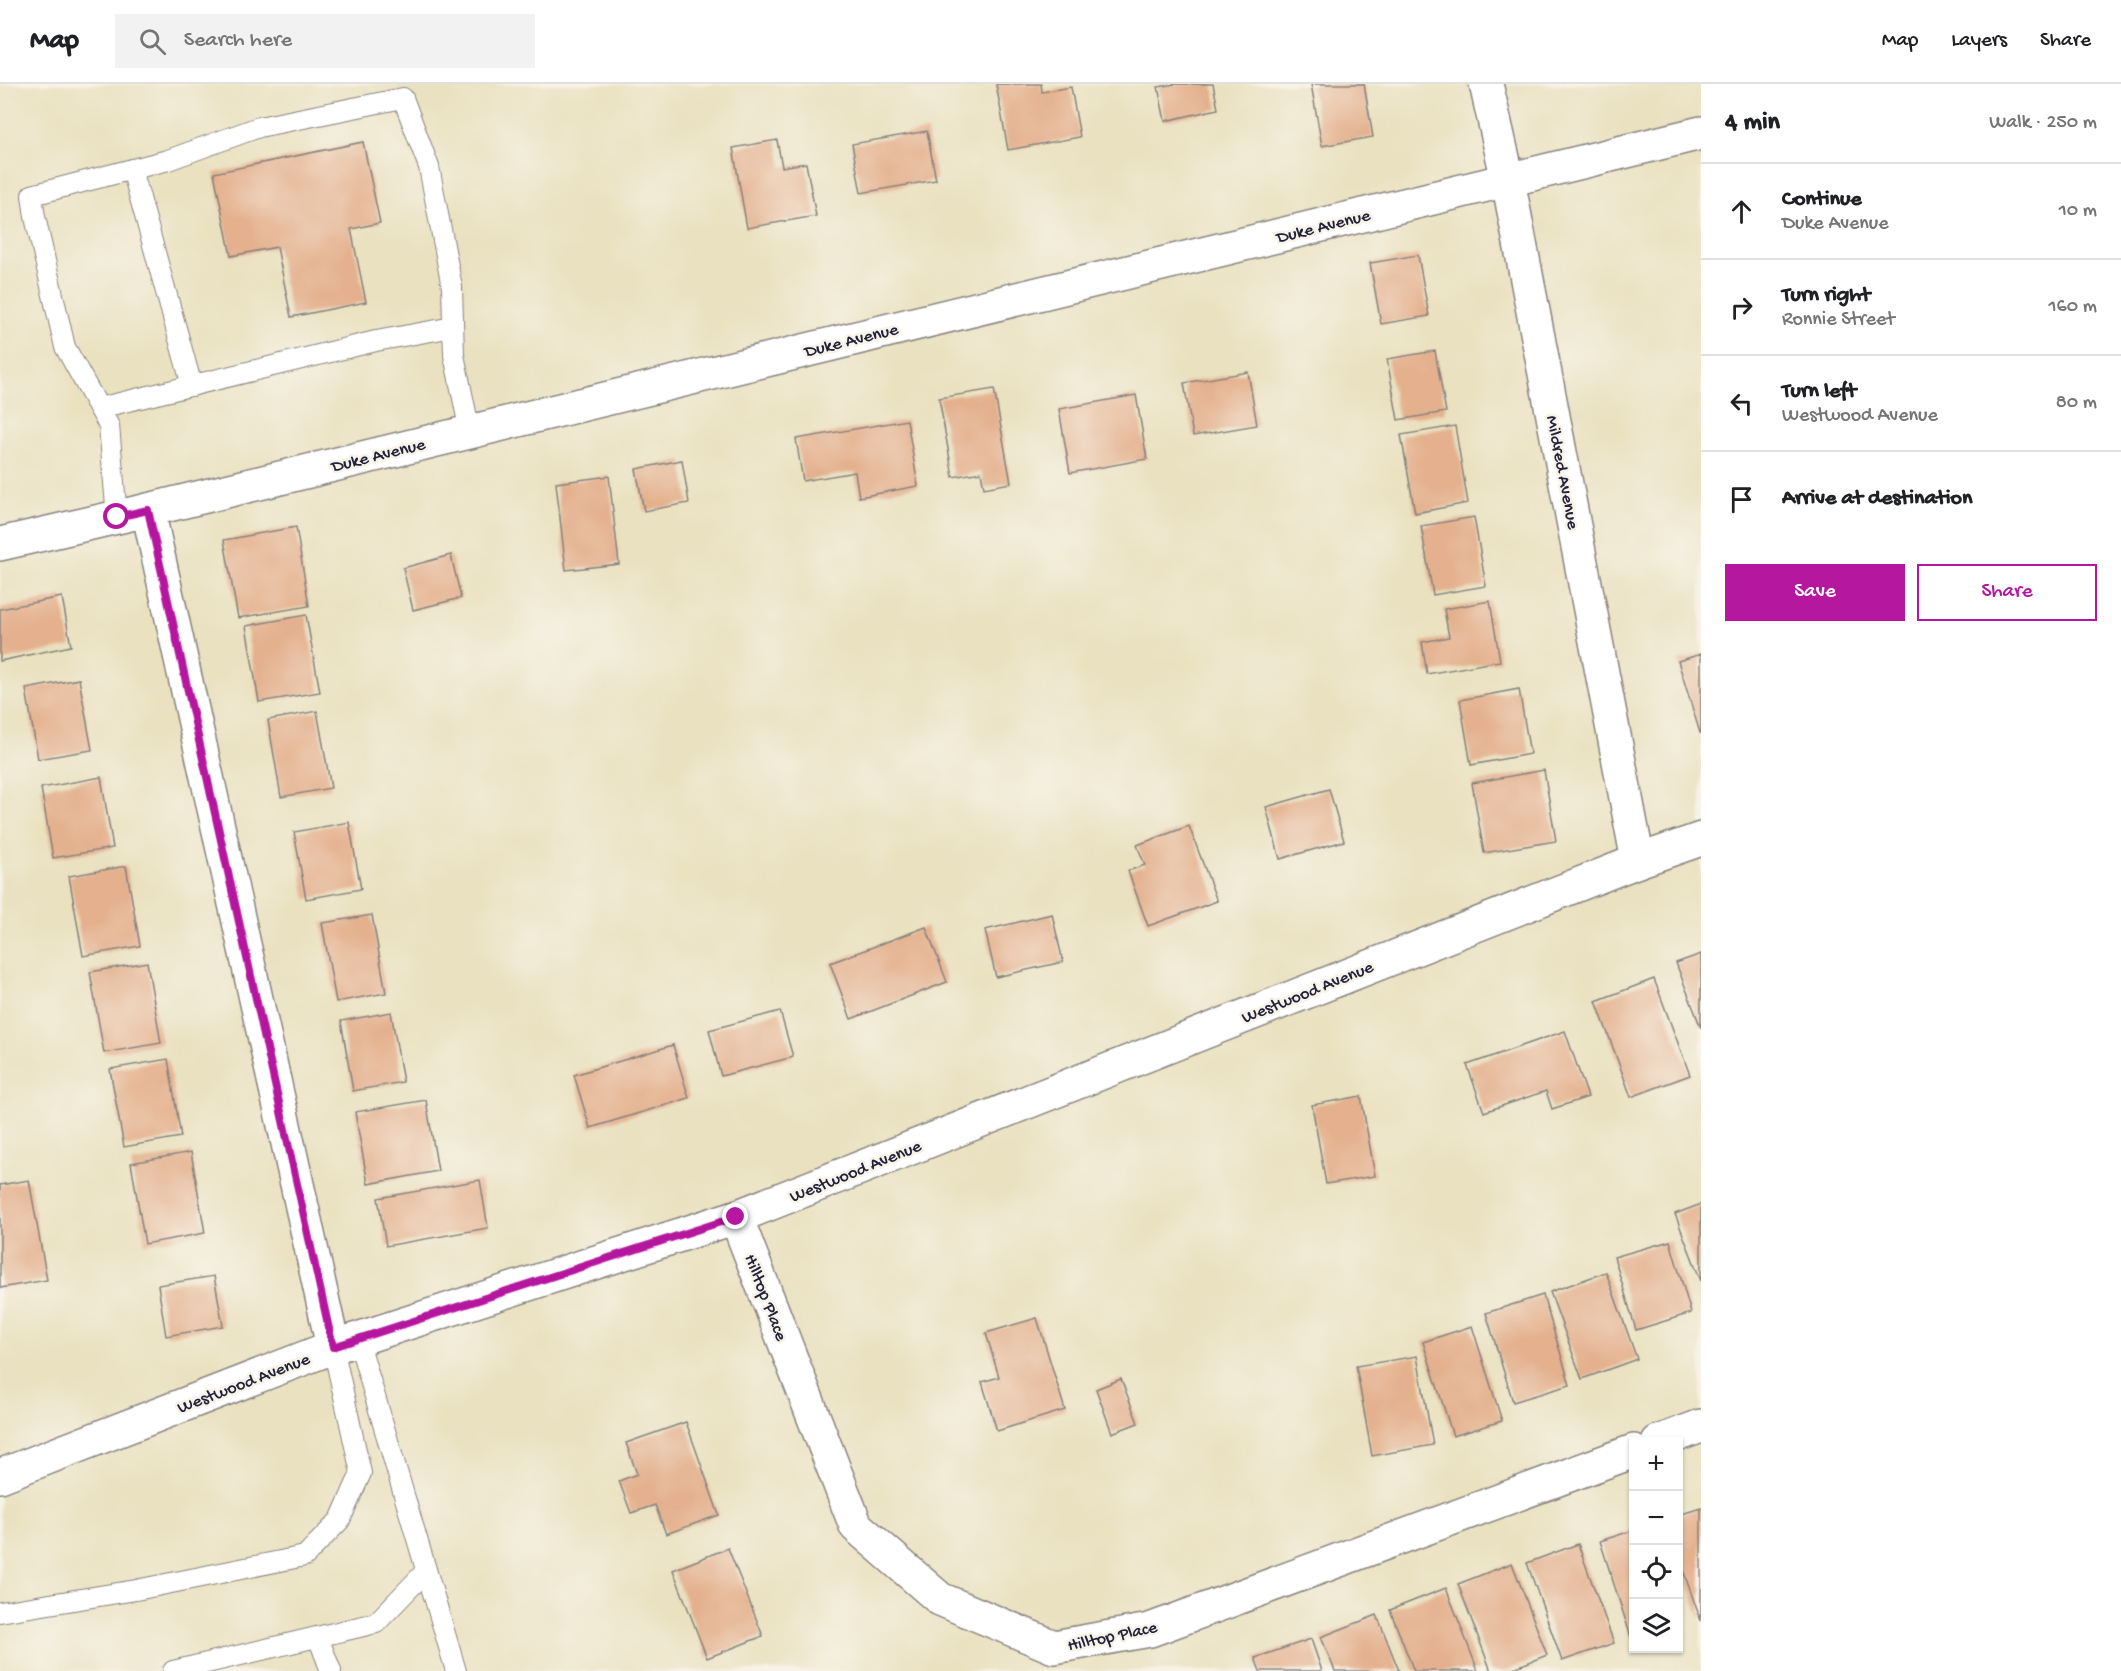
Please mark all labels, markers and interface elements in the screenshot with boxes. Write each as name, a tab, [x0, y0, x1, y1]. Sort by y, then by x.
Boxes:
search box	[115, 14, 535, 68]
text: Map	[30, 25, 79, 58]
icon: search	[136, 25, 169, 58]
text: Search here	[184, 28, 292, 54]
text: Map	[1882, 29, 1918, 54]
text: Layers	[1951, 29, 2007, 54]
text: Share	[2040, 29, 2091, 54]
text: 4 min	[1725, 108, 1780, 139]
text: Walk · 250 m	[1989, 112, 2097, 135]
text: Continue	[1782, 187, 1862, 213]
icon: ahead	[1725, 195, 1758, 228]
text: 10 m	[2059, 200, 2097, 223]
street label: Duke Avenue	[1274, 205, 1373, 249]
text: Duke Avenue	[1782, 213, 1889, 236]
text: Turn right	[1782, 283, 1870, 309]
icon: right	[1725, 291, 1758, 324]
text: 160 m	[2048, 296, 2097, 319]
text: Ronnie Street	[1782, 309, 1895, 332]
street label: Duke Avenue	[802, 319, 901, 363]
text: Turn left	[1782, 379, 1856, 405]
icon: left	[1725, 387, 1758, 420]
text: 80 m	[2056, 392, 2097, 415]
text: Westwood Avenue	[1782, 405, 1938, 428]
street label: Mildred Avenue	[1540, 414, 1583, 532]
street label: Duke Avenue	[329, 434, 428, 478]
icon: arrive	[1725, 483, 1758, 516]
text: Arrive at destination	[1782, 486, 1972, 512]
route start	[103, 503, 129, 529]
button: Save	[1725, 564, 1905, 621]
button: Share	[1917, 564, 2097, 621]
street label: Westwood Avenue	[1239, 957, 1377, 1029]
street label: Westwood Avenue	[787, 1136, 925, 1208]
route end	[722, 1203, 748, 1229]
street label: Hilltop Place	[739, 1252, 791, 1345]
street label: Westwood Avenue	[175, 1349, 314, 1419]
map controls	[1629, 1437, 1683, 1653]
button: +	[1629, 1437, 1683, 1491]
button: −	[1629, 1491, 1683, 1545]
button: locate	[1629, 1545, 1683, 1599]
button: layers	[1629, 1599, 1683, 1653]
street label: Hilltop Place	[1066, 1618, 1160, 1657]

